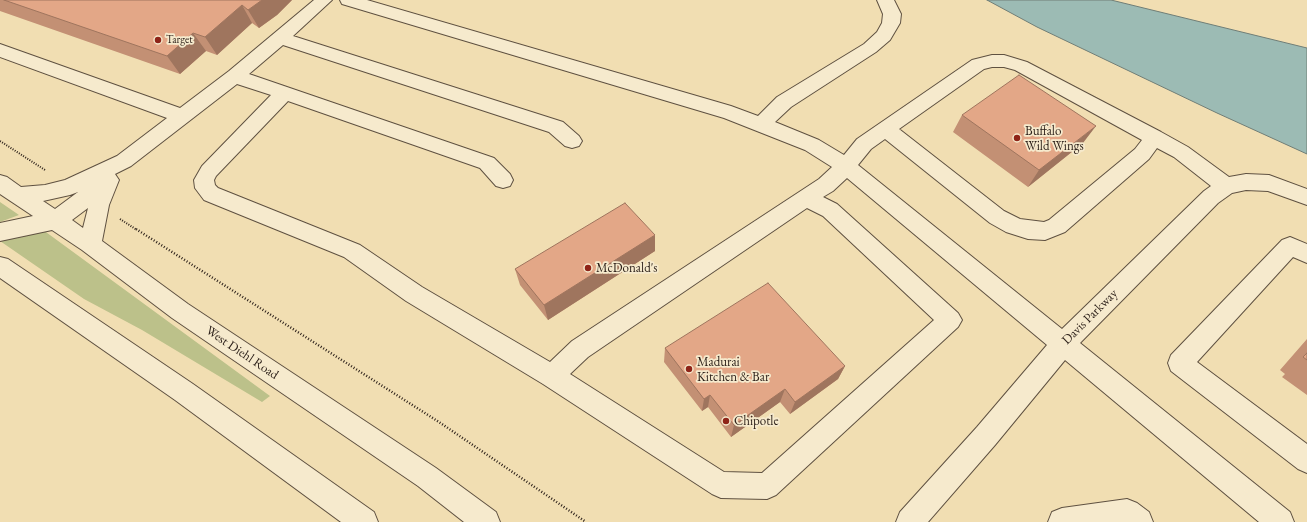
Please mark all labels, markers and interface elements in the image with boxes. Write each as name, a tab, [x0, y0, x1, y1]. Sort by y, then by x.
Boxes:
place label: Target	[166, 33, 193, 47]
marker: Target	[153, 35, 163, 45]
place label: Buffalo Wild Wings	[1025, 123, 1084, 154]
marker: Buffalo Wild Wings	[1012, 133, 1022, 143]
place label: McDonald's	[596, 260, 658, 276]
marker: McDonald's	[583, 263, 593, 273]
street label: Davis Parkway	[1059, 286, 1121, 348]
street label: West Diehl Road	[203, 323, 281, 383]
place label: Madurai Kitchen & Bar	[697, 354, 769, 385]
marker: Madurai Kitchen & Bar	[684, 364, 694, 374]
place label: Chipotle	[734, 413, 779, 429]
marker: Chipotle	[721, 416, 731, 426]

